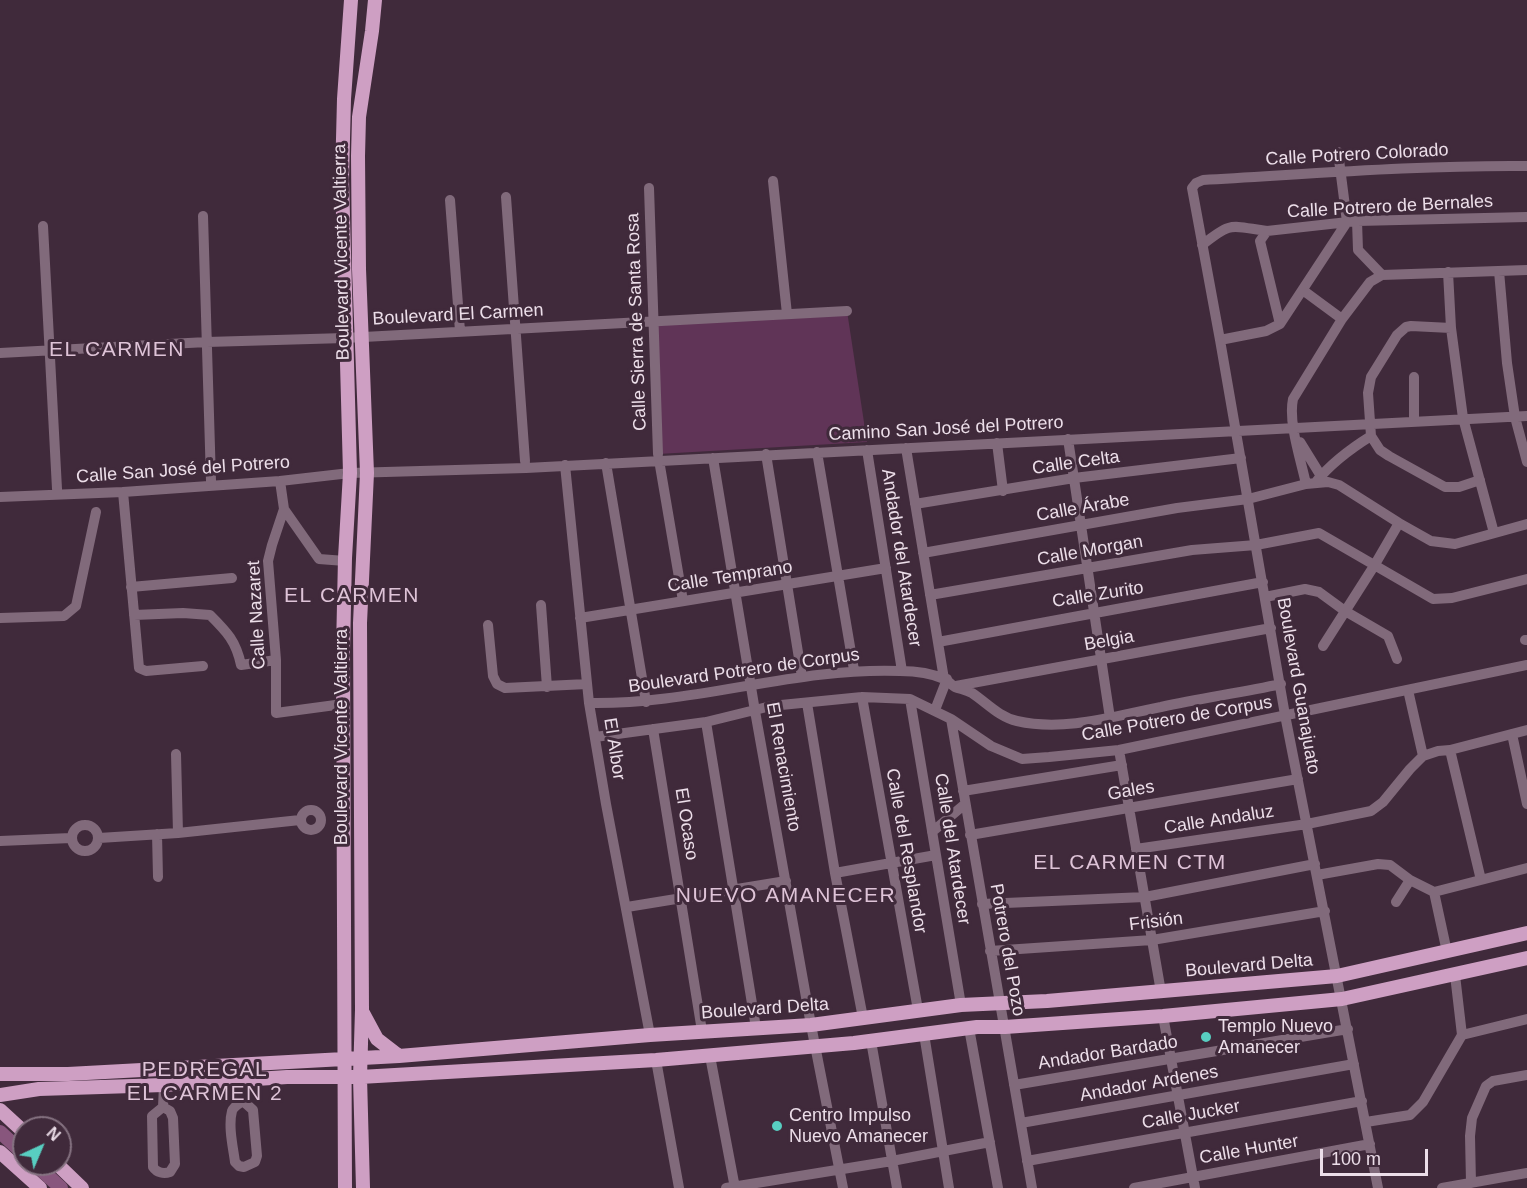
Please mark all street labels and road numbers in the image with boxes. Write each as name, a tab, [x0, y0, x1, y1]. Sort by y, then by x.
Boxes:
street label: Calle Potrero Colorado	[1265, 139, 1449, 171]
street label: Boulevard Vicente Valtierra	[329, 144, 355, 360]
street label: Calle Potrero de Bernales	[1287, 191, 1493, 223]
street label: Calle Sierra de Santa Rosa	[622, 213, 652, 431]
street label: Boulevard El Carmen	[372, 300, 544, 330]
street label: Camino San José del Potrero	[828, 412, 1064, 446]
street label: Calle Celta	[1031, 446, 1121, 480]
street label: Calle San José del Potrero	[75, 452, 291, 488]
street label: Andador del Atardecer	[876, 467, 926, 649]
street label: Calle Árabe	[1035, 489, 1131, 527]
street label: Calle Morgan	[1035, 531, 1145, 571]
street label: Calle Temprano	[666, 556, 794, 598]
street label: Calle Nazaret	[243, 560, 271, 670]
street label: Calle Zurito	[1051, 577, 1145, 613]
street label: Boulevard Guanajuato	[1272, 596, 1324, 776]
street label: Belgia	[1082, 626, 1136, 656]
street label: Boulevard Vicente Valtierra	[331, 629, 353, 845]
street label: Boulevard Potrero de Corpus	[627, 644, 861, 698]
street label: Calle Potrero de Corpus	[1080, 692, 1274, 746]
street label: El Renacimiento	[761, 701, 805, 833]
street label: El Albor	[598, 716, 630, 782]
street label: Calle del Resplandor	[881, 767, 931, 935]
street label: Calle del Atardecer	[929, 772, 975, 926]
street label: Gales	[1106, 776, 1156, 806]
street label: El Ocaso	[670, 786, 702, 862]
street label: Calle Andaluz	[1162, 801, 1276, 839]
street label: Potrero del Pozo	[985, 882, 1029, 1018]
street label: Frisión	[1128, 908, 1184, 936]
street label: Boulevard Delta	[1184, 950, 1314, 982]
street label: Boulevard Delta	[700, 994, 830, 1024]
street label: Andador Bardado	[1037, 1031, 1179, 1075]
street label: Andador Ardenes	[1078, 1061, 1220, 1107]
street label: Calle Jucker	[1140, 1096, 1242, 1134]
street label: Calle Hunter	[1198, 1131, 1300, 1169]

